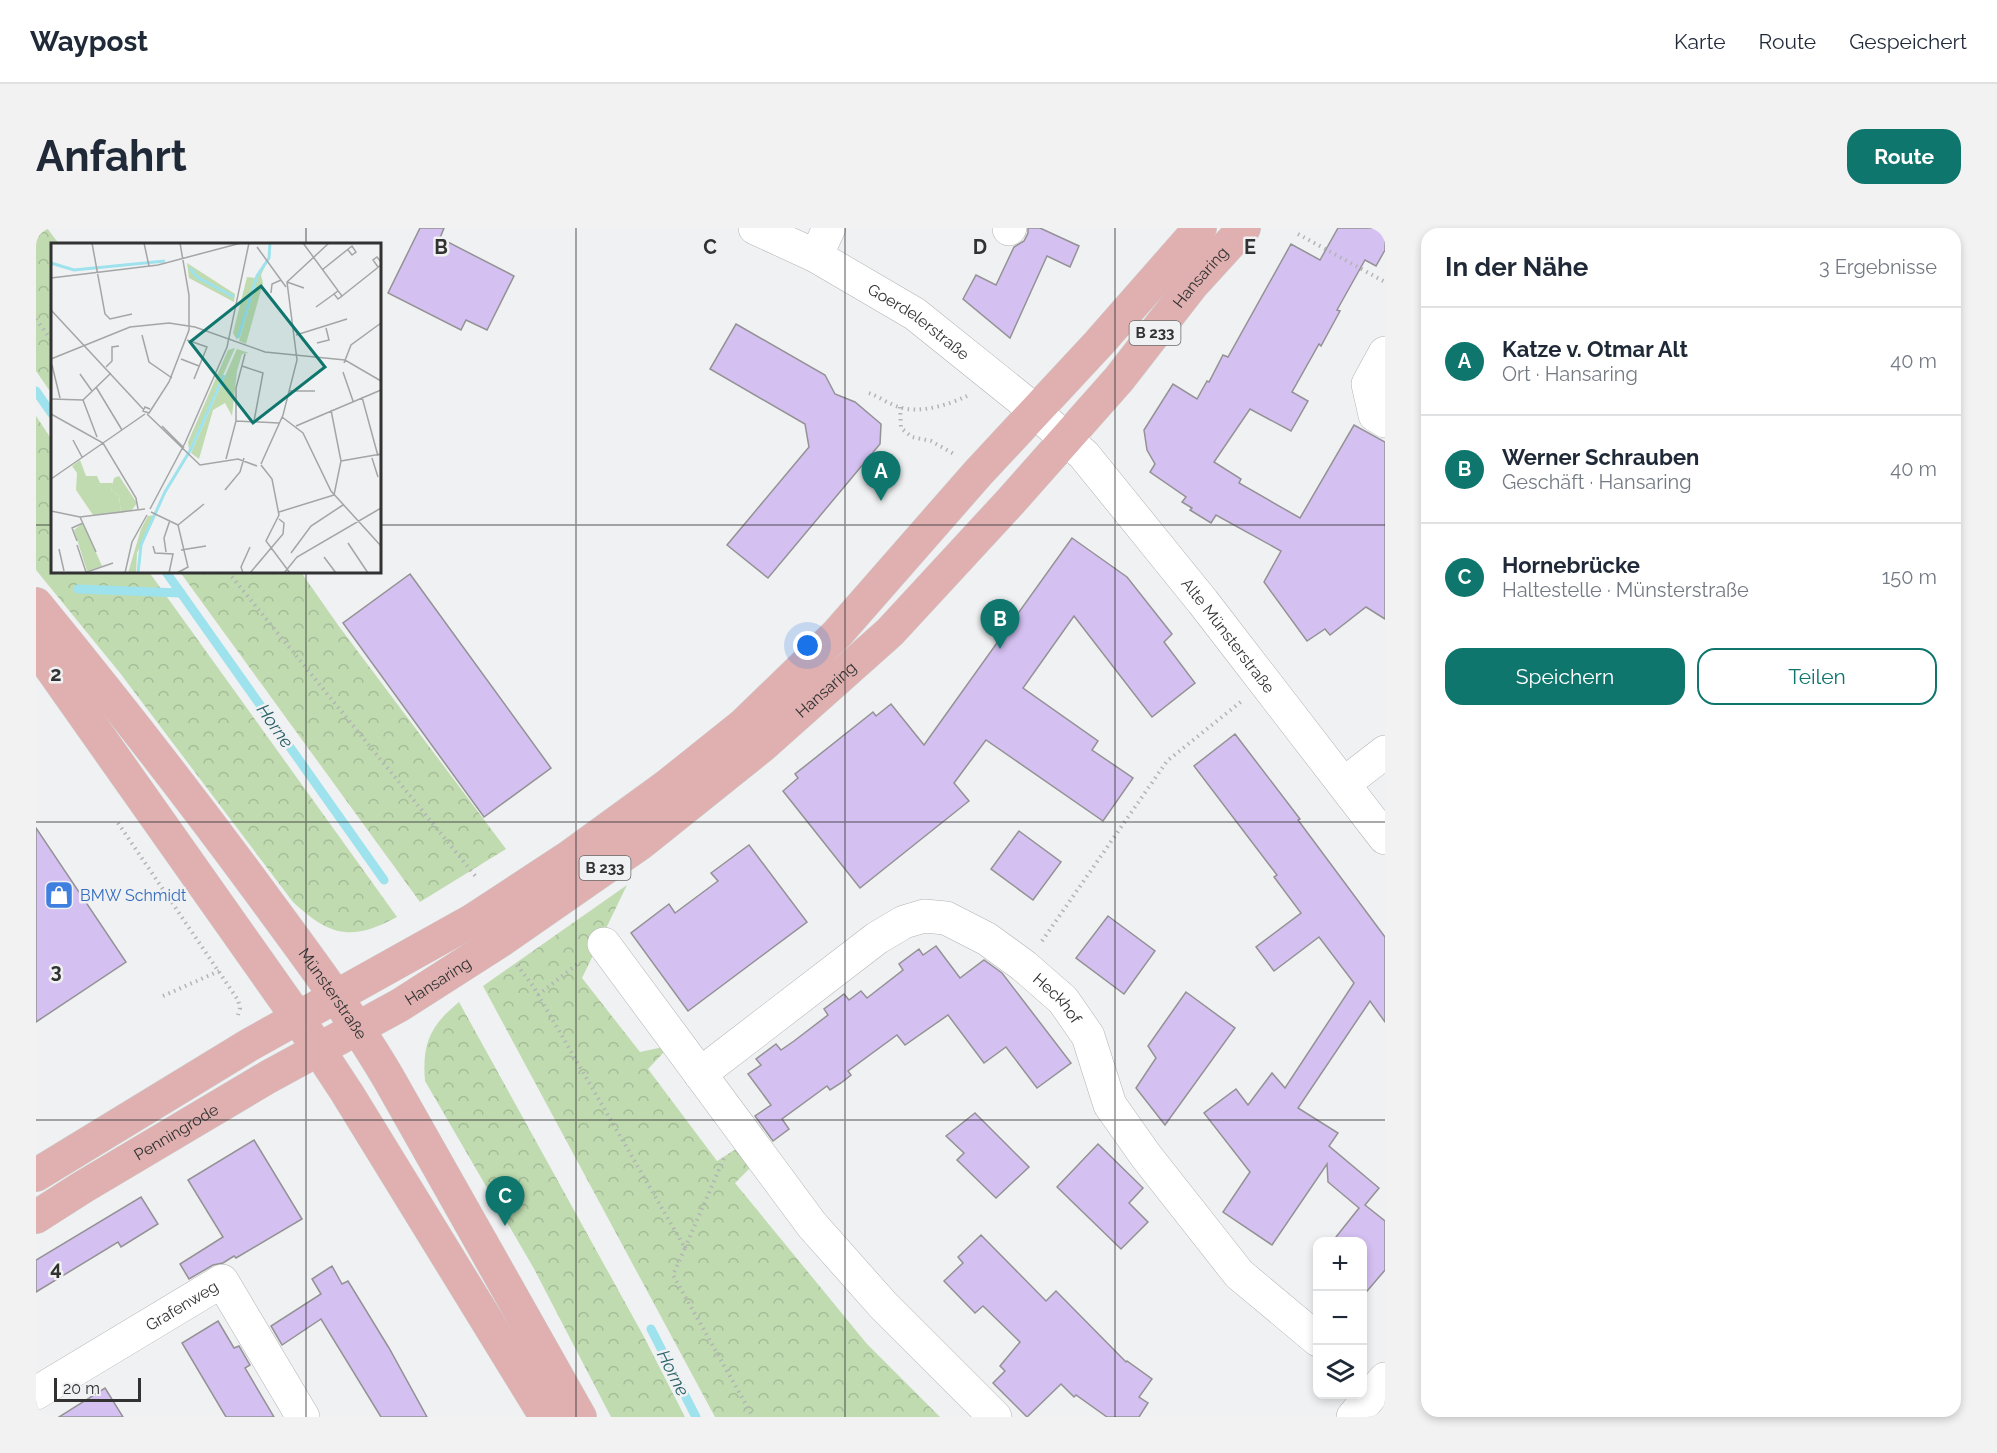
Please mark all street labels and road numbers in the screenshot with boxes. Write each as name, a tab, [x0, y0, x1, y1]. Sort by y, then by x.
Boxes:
street label: Hansaring	[1169, 243, 1232, 312]
street label: Goerdelerstraße	[864, 279, 973, 364]
road number: B 233	[1130, 321, 1180, 345]
street label: Alte Münsterstraße	[1177, 574, 1279, 697]
street label: Hansaring	[792, 658, 860, 722]
road number: B 233	[580, 856, 630, 880]
street label: Münsterstraße	[294, 945, 371, 1043]
street label: Hansaring	[401, 953, 474, 1009]
street label: Heckhof	[1029, 969, 1086, 1028]
street label: Penningrode	[131, 1100, 222, 1165]
street label: Grafenweg	[142, 1277, 222, 1335]

